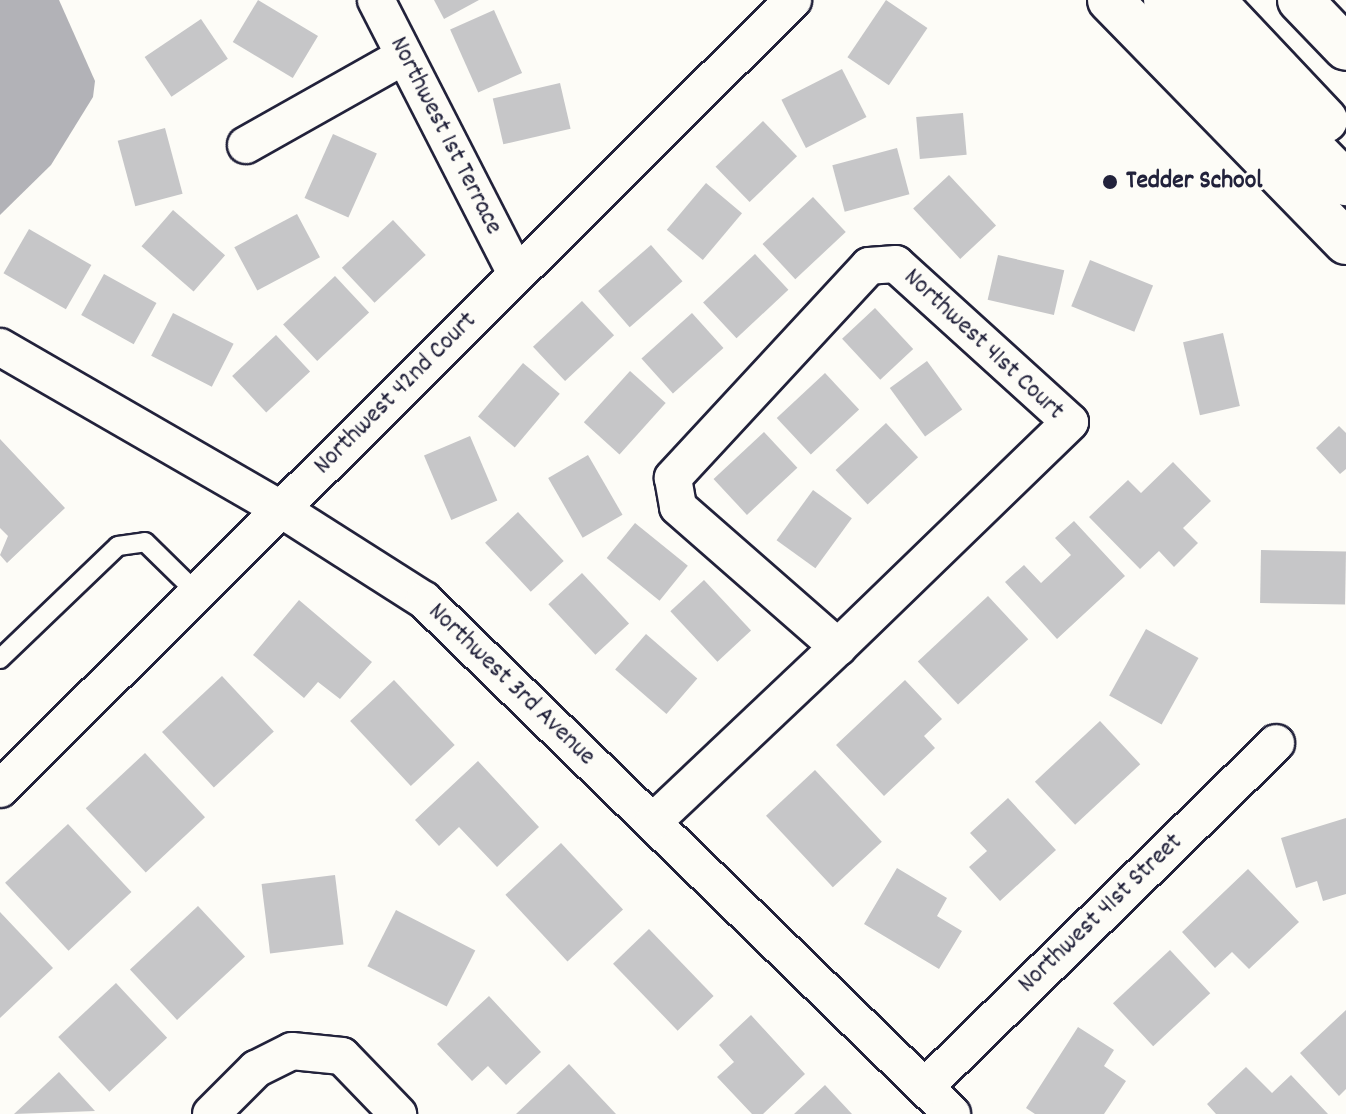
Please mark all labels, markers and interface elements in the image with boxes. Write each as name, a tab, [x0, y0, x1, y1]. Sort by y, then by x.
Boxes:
street label: Northwest 1st Terrace	[382, 32, 508, 240]
place label: Tedder School	[1126, 166, 1262, 198]
marker: Tedder School	[1101, 173, 1119, 191]
street label: Northwest 41st Court	[896, 263, 1070, 427]
street label: Northwest 42nd Court	[308, 306, 484, 482]
street label: Northwest 3rd Avenue	[421, 597, 601, 773]
street label: Northwest 41st Street	[1012, 828, 1190, 1000]

